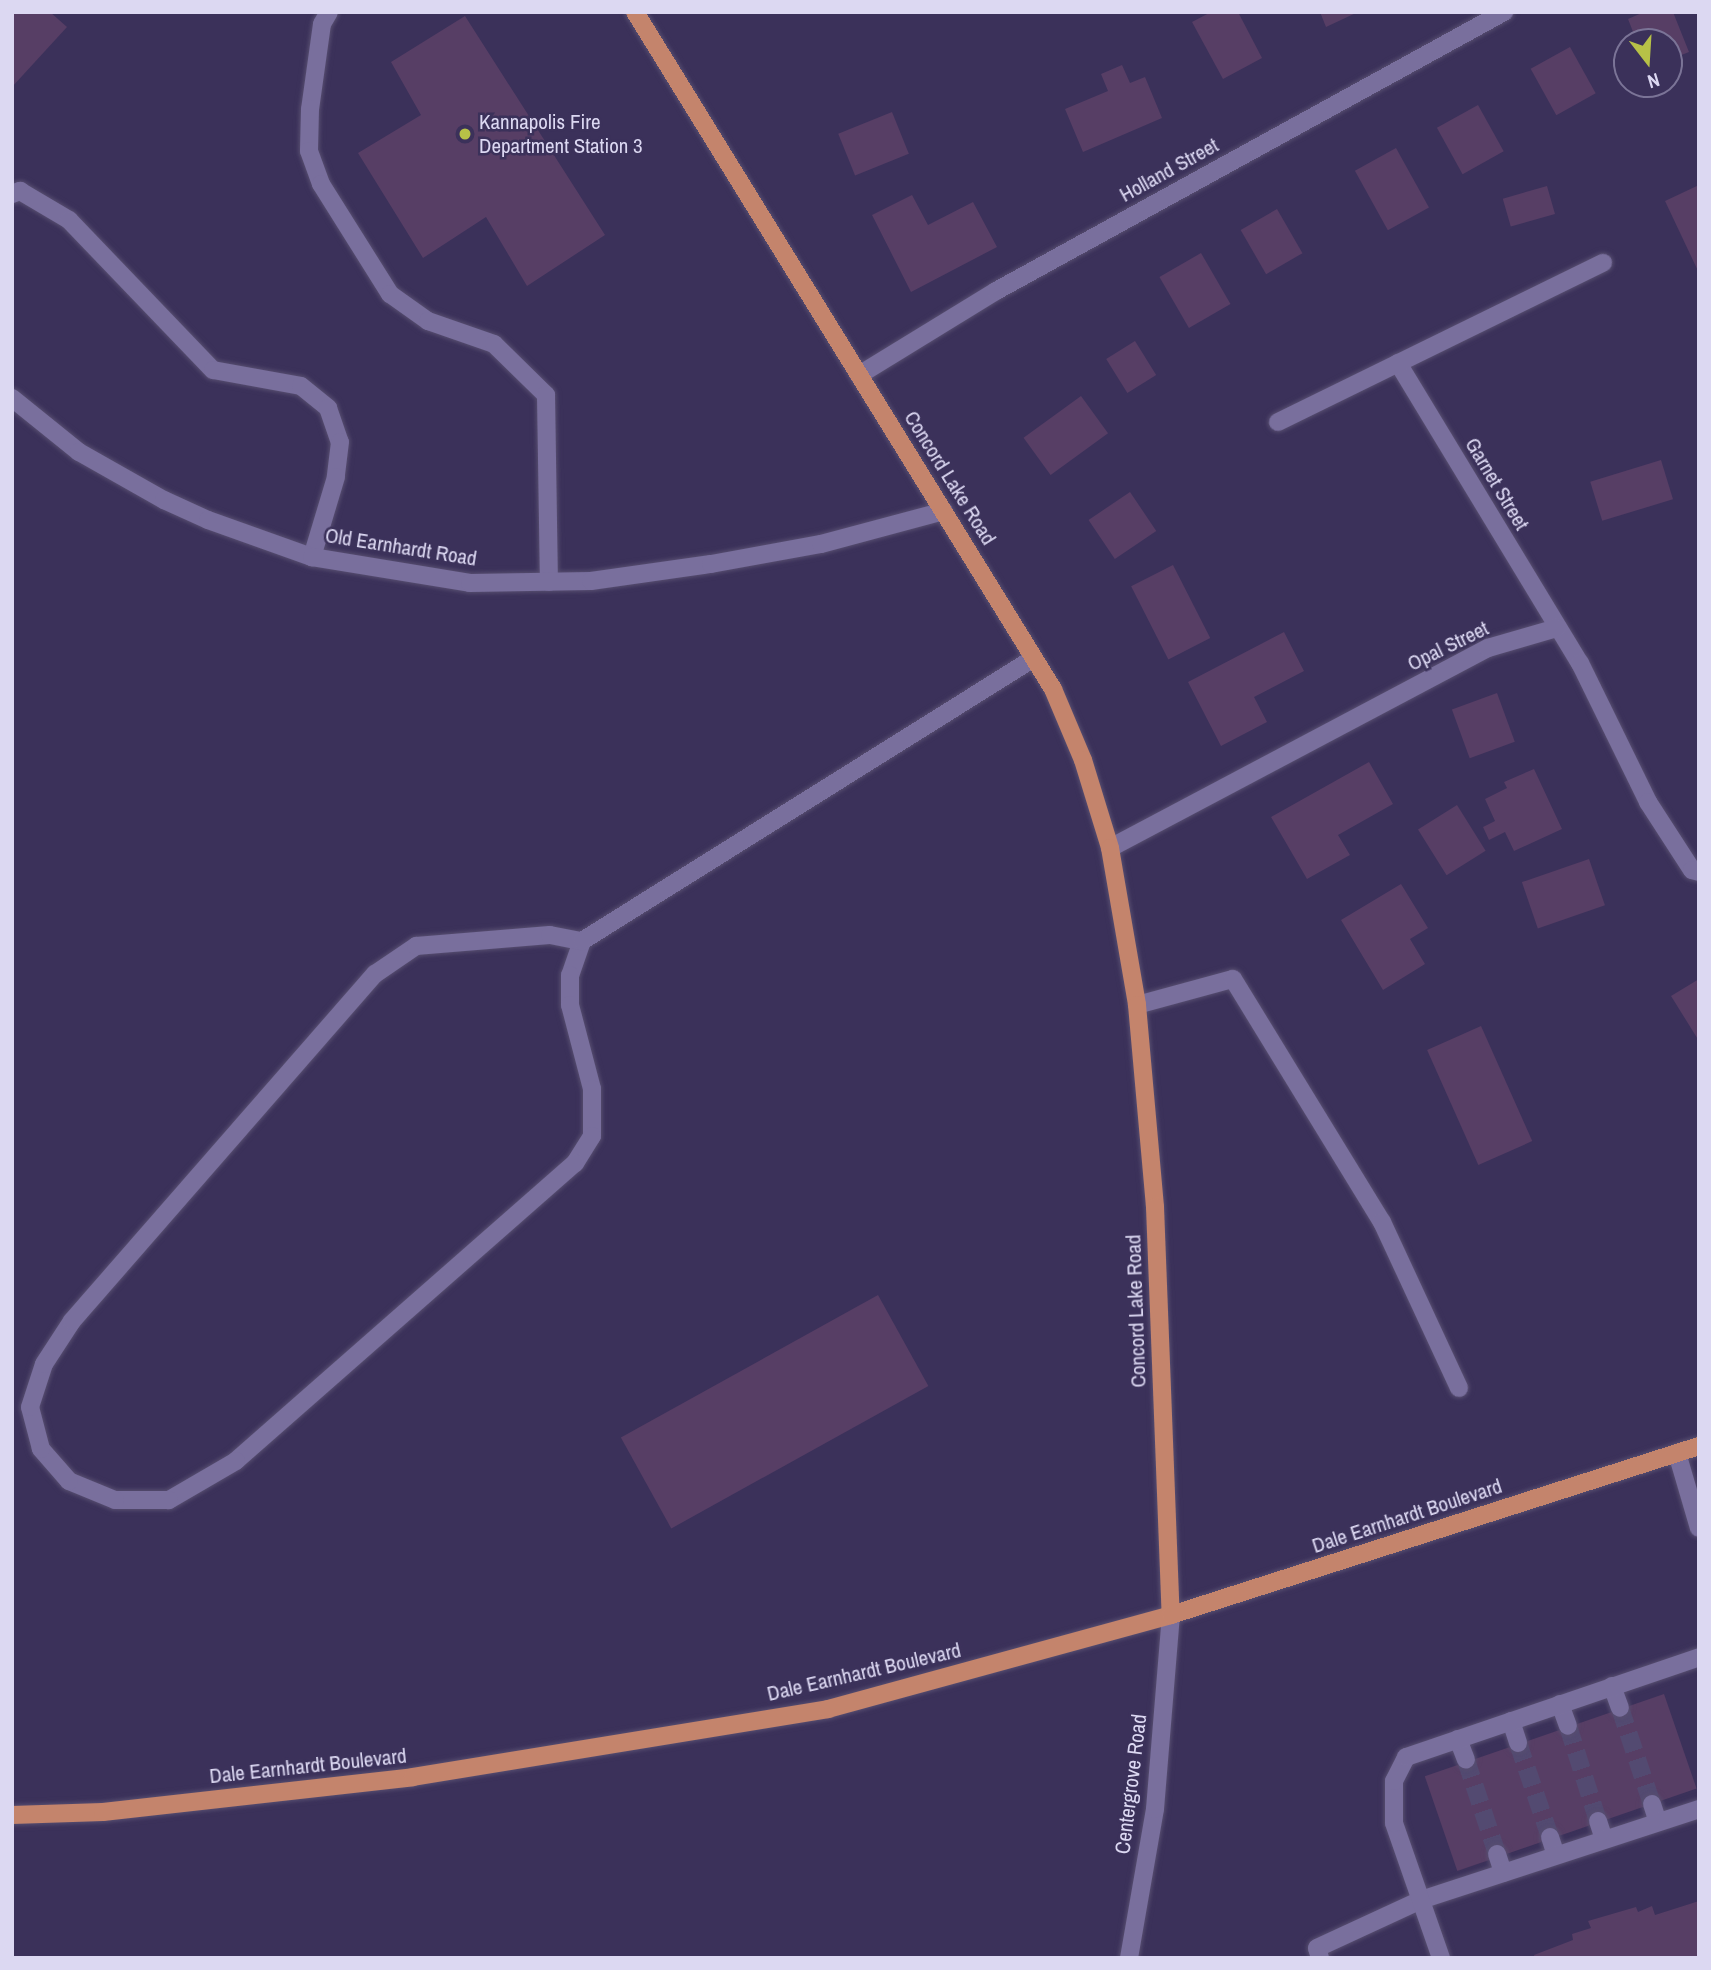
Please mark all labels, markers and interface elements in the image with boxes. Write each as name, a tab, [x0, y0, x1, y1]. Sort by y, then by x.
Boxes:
north arrow	[1613, 28, 1683, 98]
text: N	[1644, 67, 1663, 95]
place label: Kannapolis Fire Department Station 3	[479, 109, 643, 159]
marker: Kannapolis Fire Department Station 3	[457, 126, 473, 142]
street label: Holland Street	[1115, 133, 1223, 207]
street label: Concord Lake Road	[899, 406, 1001, 550]
street label: Garnet Street	[1460, 433, 1534, 535]
street label: Old Earnhardt Road	[323, 523, 479, 571]
street label: Opal Street	[1403, 616, 1493, 676]
street label: Concord Lake Road	[1121, 1234, 1151, 1388]
street label: Dale Earnhardt Boulevard	[1309, 1473, 1505, 1559]
street label: Dale Earnhardt Boulevard	[765, 1637, 963, 1707]
street label: Centergrove Road	[1110, 1713, 1152, 1855]
street label: Dale Earnhardt Boulevard	[208, 1743, 408, 1789]

